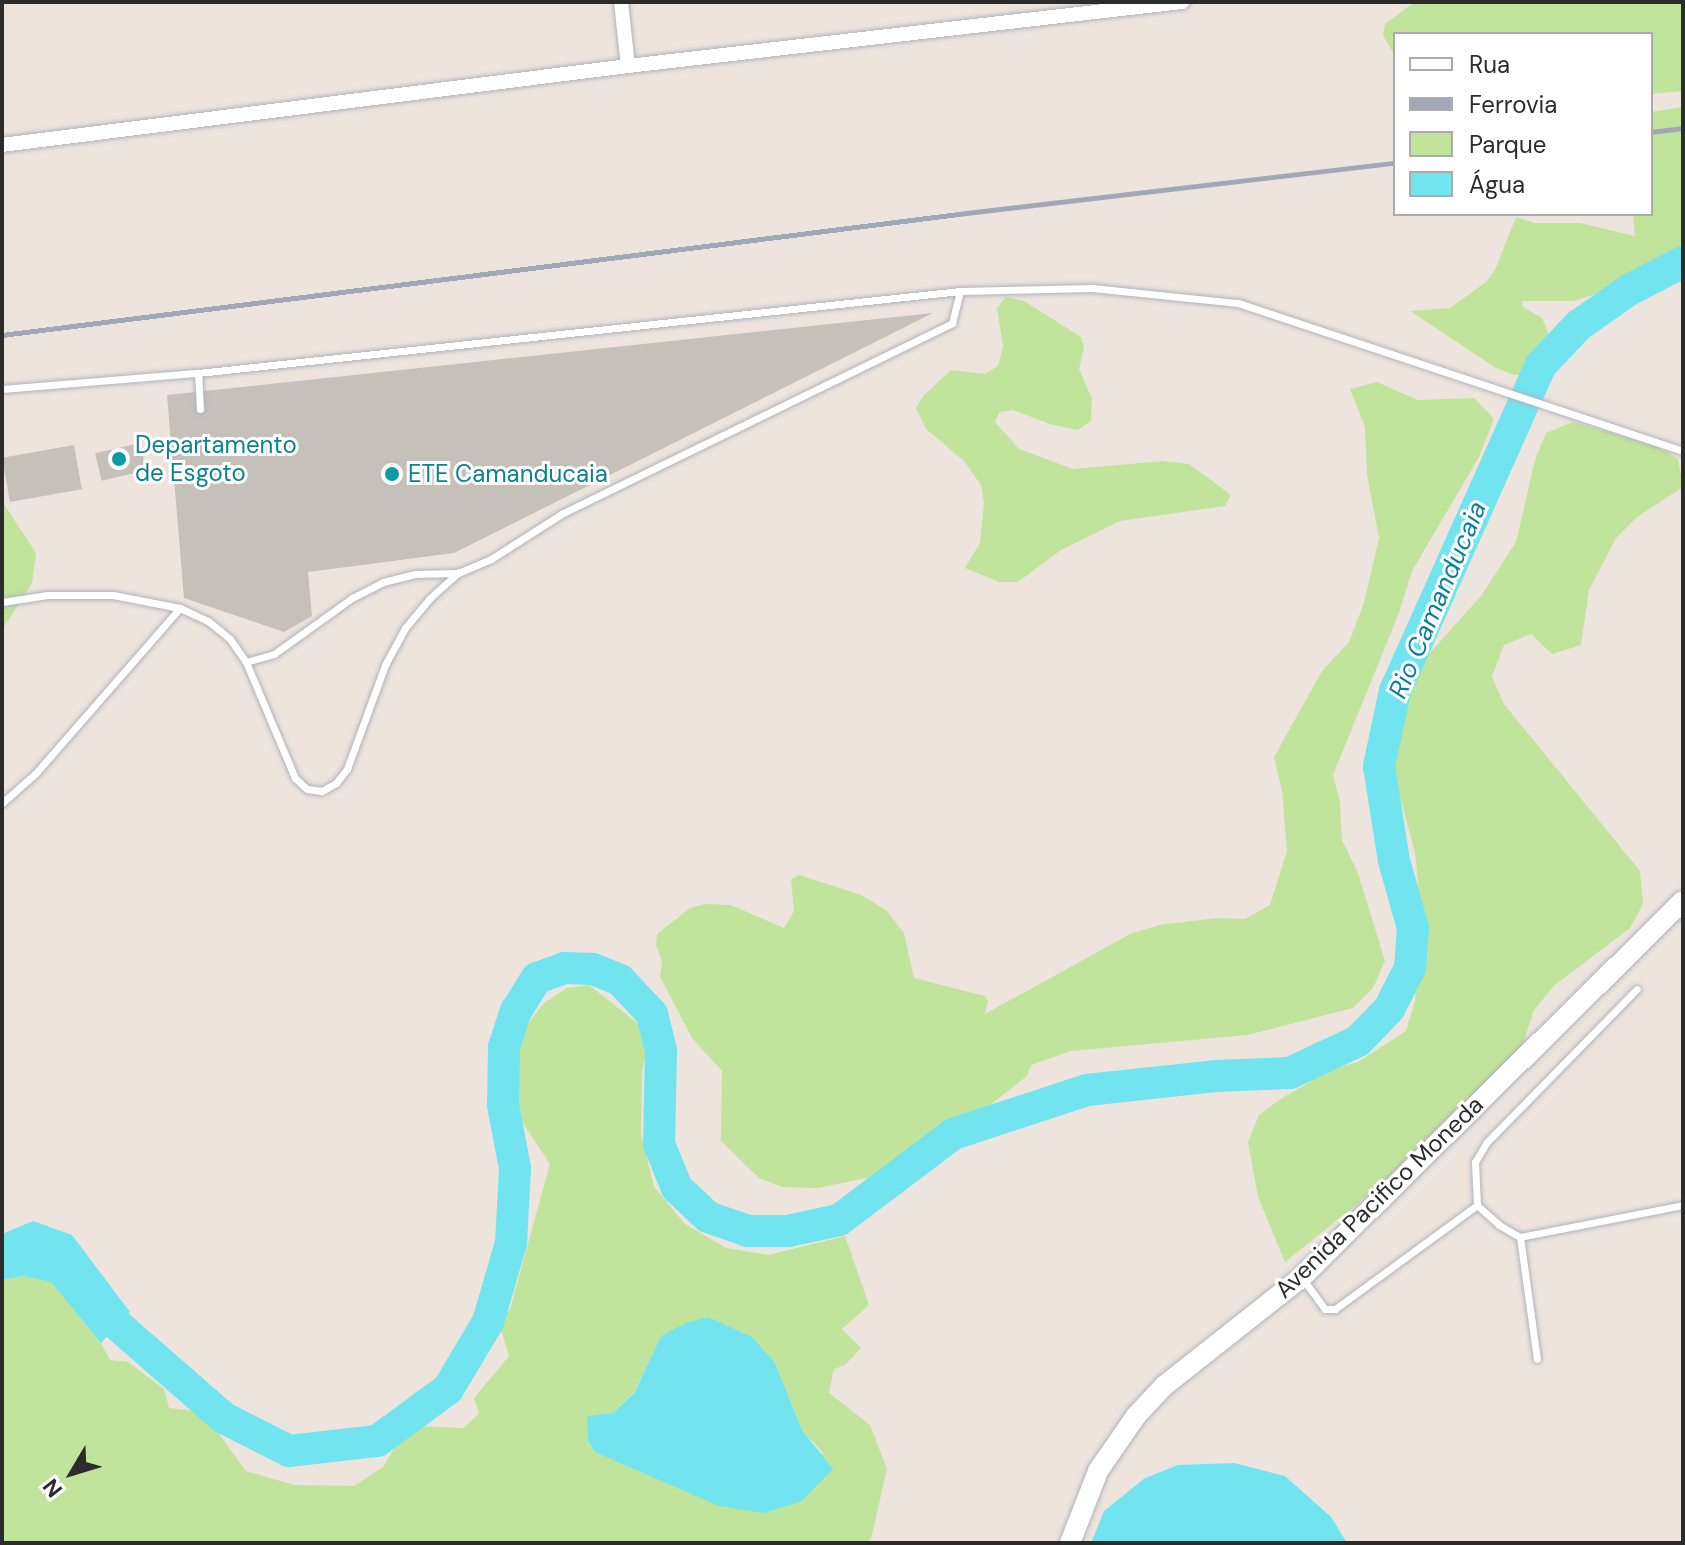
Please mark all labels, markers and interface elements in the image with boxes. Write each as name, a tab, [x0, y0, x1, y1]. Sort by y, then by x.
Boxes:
legend	[1393, 32, 1653, 216]
text: Rua	[1469, 49, 1510, 80]
text: Ferrovia	[1469, 89, 1557, 120]
text: Parque	[1469, 129, 1546, 160]
text: Água	[1469, 169, 1525, 200]
place label: Departamento de Esgoto	[135, 431, 297, 487]
marker: Departamento de Esgoto	[110, 450, 128, 468]
place label: ETE Camanducaia	[408, 460, 608, 488]
marker: ETE Camanducaia	[383, 465, 401, 483]
water label: Rio Camanducaia	[1382, 497, 1494, 703]
street label: Avenida Pacifico Moneda	[1269, 1090, 1489, 1304]
north arrow	[32, 1433, 112, 1513]
text: N	[36, 1473, 69, 1503]

